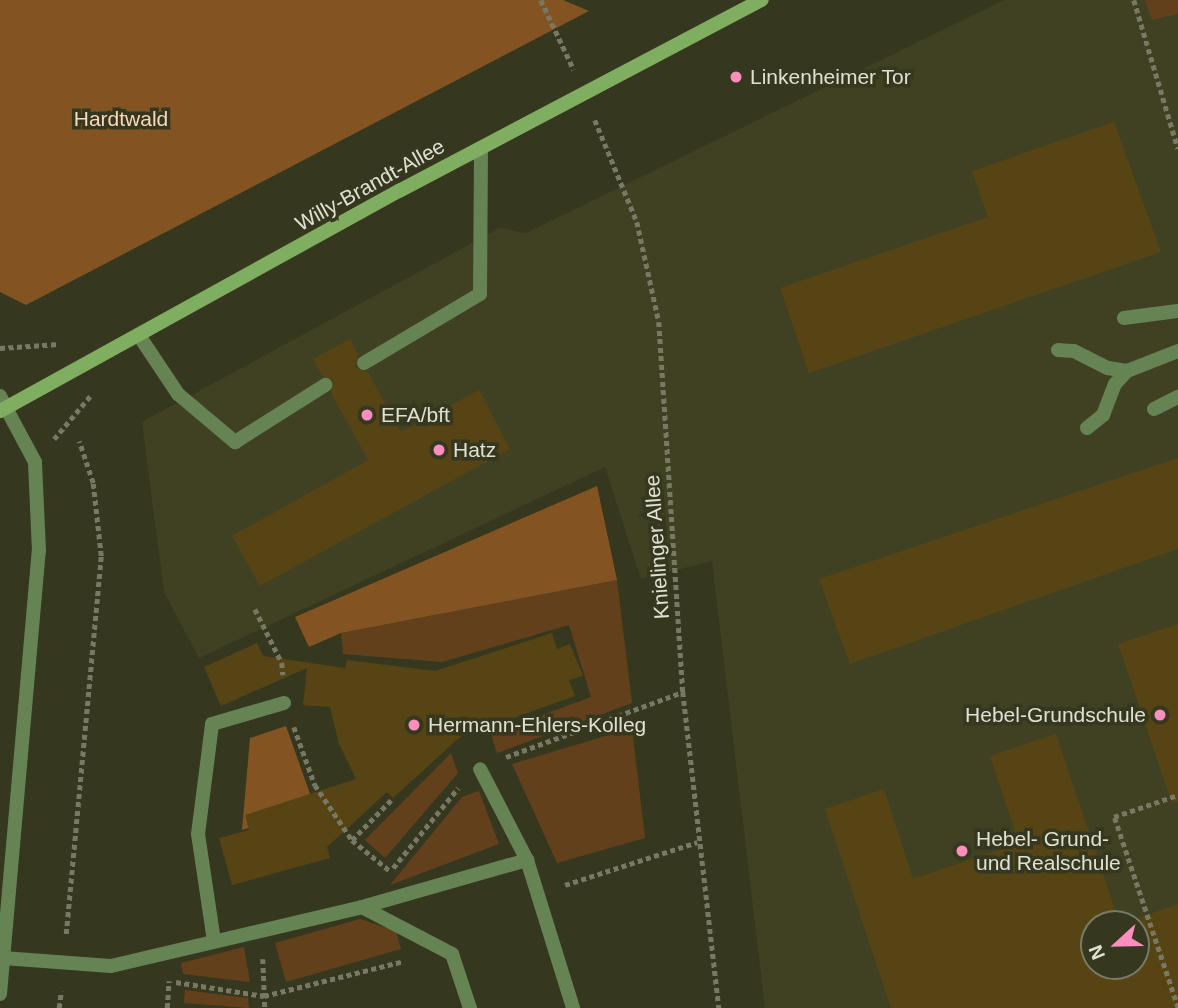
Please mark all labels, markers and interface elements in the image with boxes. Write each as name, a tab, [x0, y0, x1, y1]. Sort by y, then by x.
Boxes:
place label: Linkenheimer Tor	[750, 64, 911, 90]
marker: Linkenheimer Tor	[728, 69, 744, 85]
park label: Hardtwald	[74, 106, 168, 132]
street label: Willy-Brandt-Allee	[291, 134, 449, 236]
place label: EFA/bft	[381, 402, 450, 428]
marker: EFA/bft	[359, 407, 375, 423]
place label: Hatz	[453, 437, 496, 463]
marker: Hatz	[431, 442, 447, 458]
street label: Knielinger Allee	[639, 473, 675, 621]
place label: Hebel-Grundschule	[965, 702, 1146, 728]
marker: Hebel-Grundschule	[1152, 707, 1168, 723]
place label: Hermann-Ehlers-Kolleg	[428, 712, 646, 738]
marker: Hermann-Ehlers-Kolleg	[406, 717, 422, 733]
place label: Hebel- Grund- und Realschule	[976, 826, 1121, 876]
marker: Hebel- Grund- und Realschule	[954, 843, 970, 859]
north arrow	[1080, 910, 1150, 980]
text: N	[1085, 942, 1109, 963]

